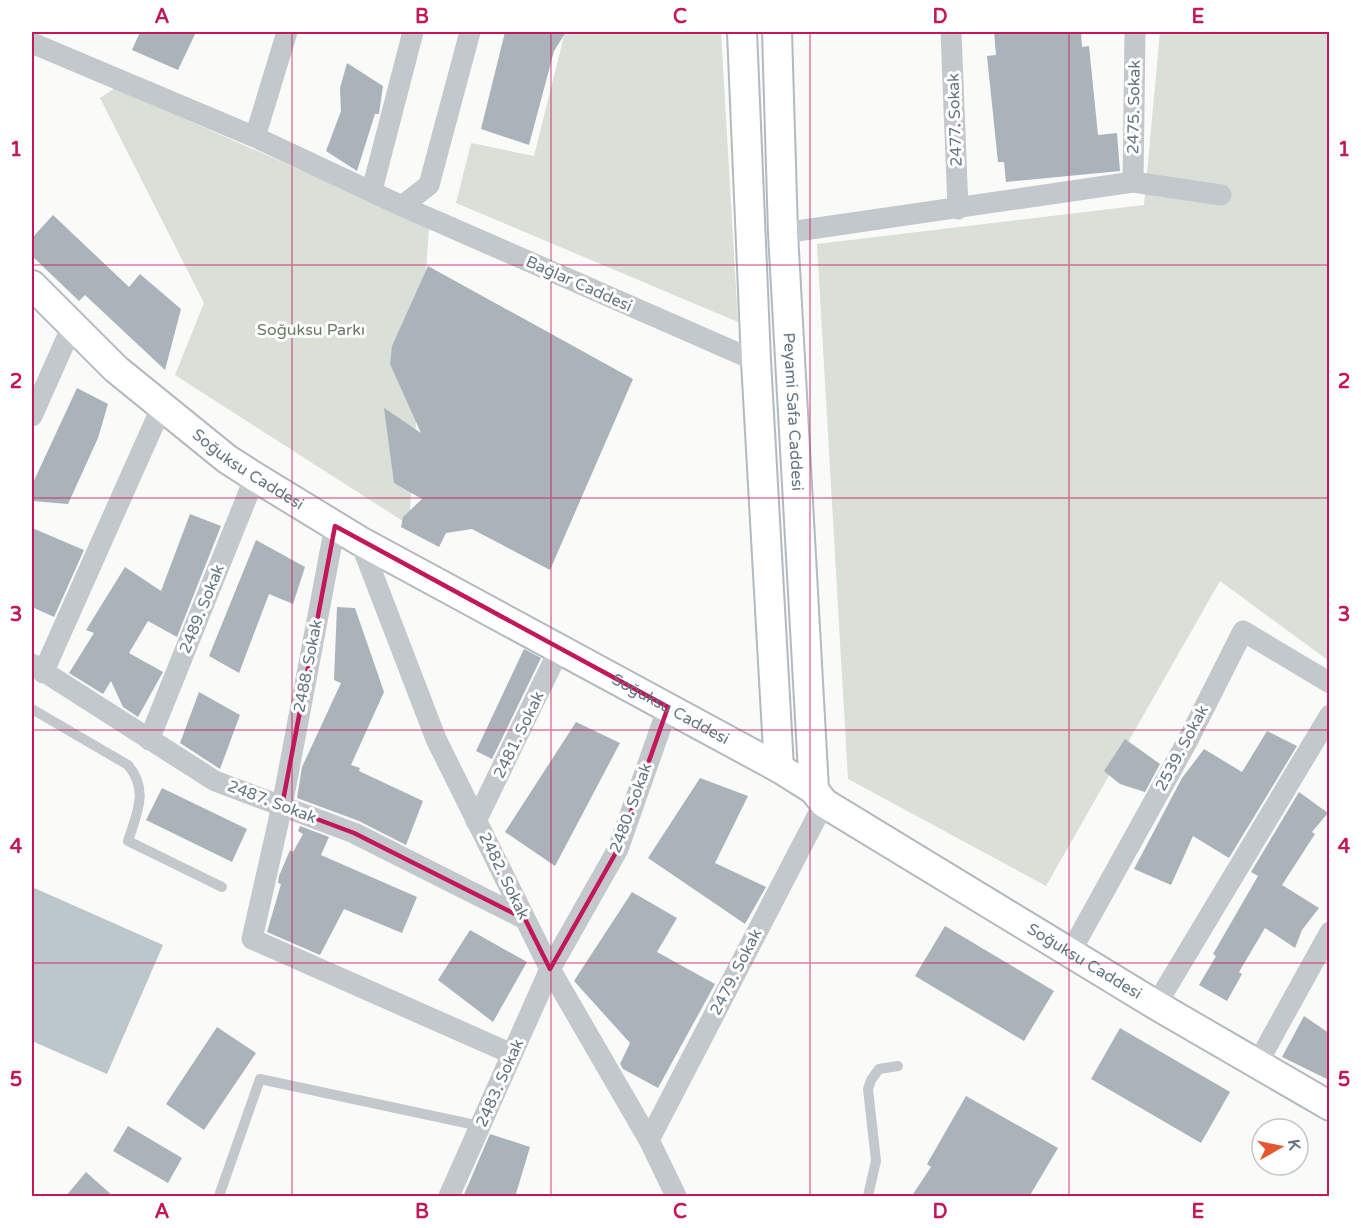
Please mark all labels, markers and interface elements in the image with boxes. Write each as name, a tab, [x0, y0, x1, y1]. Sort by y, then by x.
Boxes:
text: A	[155, 5, 170, 29]
text: B	[415, 5, 429, 29]
text: C	[673, 5, 687, 29]
text: D	[932, 5, 948, 29]
text: E	[1192, 5, 1205, 29]
street label: 2475. Sokak	[1123, 59, 1145, 154]
street label: 2477. Sokak	[943, 73, 967, 167]
text: 1	[10, 138, 22, 162]
text: 1	[1338, 138, 1350, 162]
street label: Bağlar Caddesi	[523, 252, 635, 316]
park label: Soğuksu Parkı	[257, 320, 365, 340]
street label: Peyami Safa Caddesi	[779, 332, 807, 491]
text: 2	[10, 370, 22, 394]
text: 2	[1338, 370, 1350, 394]
street label: Soğuksu Caddesi	[188, 425, 308, 514]
street label: 2489. Sokak	[175, 561, 229, 656]
text: 3	[10, 603, 22, 627]
text: 3	[1338, 603, 1350, 627]
street label: 2488. Sokak	[289, 618, 327, 714]
street label: Soğuksu Caddesi	[608, 669, 733, 749]
street label: 2481. Sokak	[489, 688, 549, 782]
street label: 2539. Sokak	[1151, 701, 1213, 794]
street label: 2480. Sokak	[605, 760, 657, 856]
street label: 2487. Sokak	[225, 776, 320, 828]
street label: 2482. Sokak	[474, 829, 534, 923]
text: 4	[10, 835, 23, 859]
text: 4	[1338, 835, 1351, 859]
street label: Soğuksu Caddesi	[1023, 919, 1145, 1004]
street label: 2479. Sokak	[706, 925, 766, 1019]
street label: 2483. Sokak	[472, 1036, 528, 1130]
text: 5	[10, 1068, 22, 1092]
text: 5	[1338, 1068, 1350, 1092]
north arrow	[1250, 1117, 1310, 1177]
text: K	[1283, 1138, 1305, 1152]
text: A	[155, 1200, 170, 1224]
text: B	[415, 1200, 429, 1224]
text: C	[673, 1200, 687, 1224]
text: D	[932, 1200, 948, 1224]
text: E	[1192, 1200, 1205, 1224]

